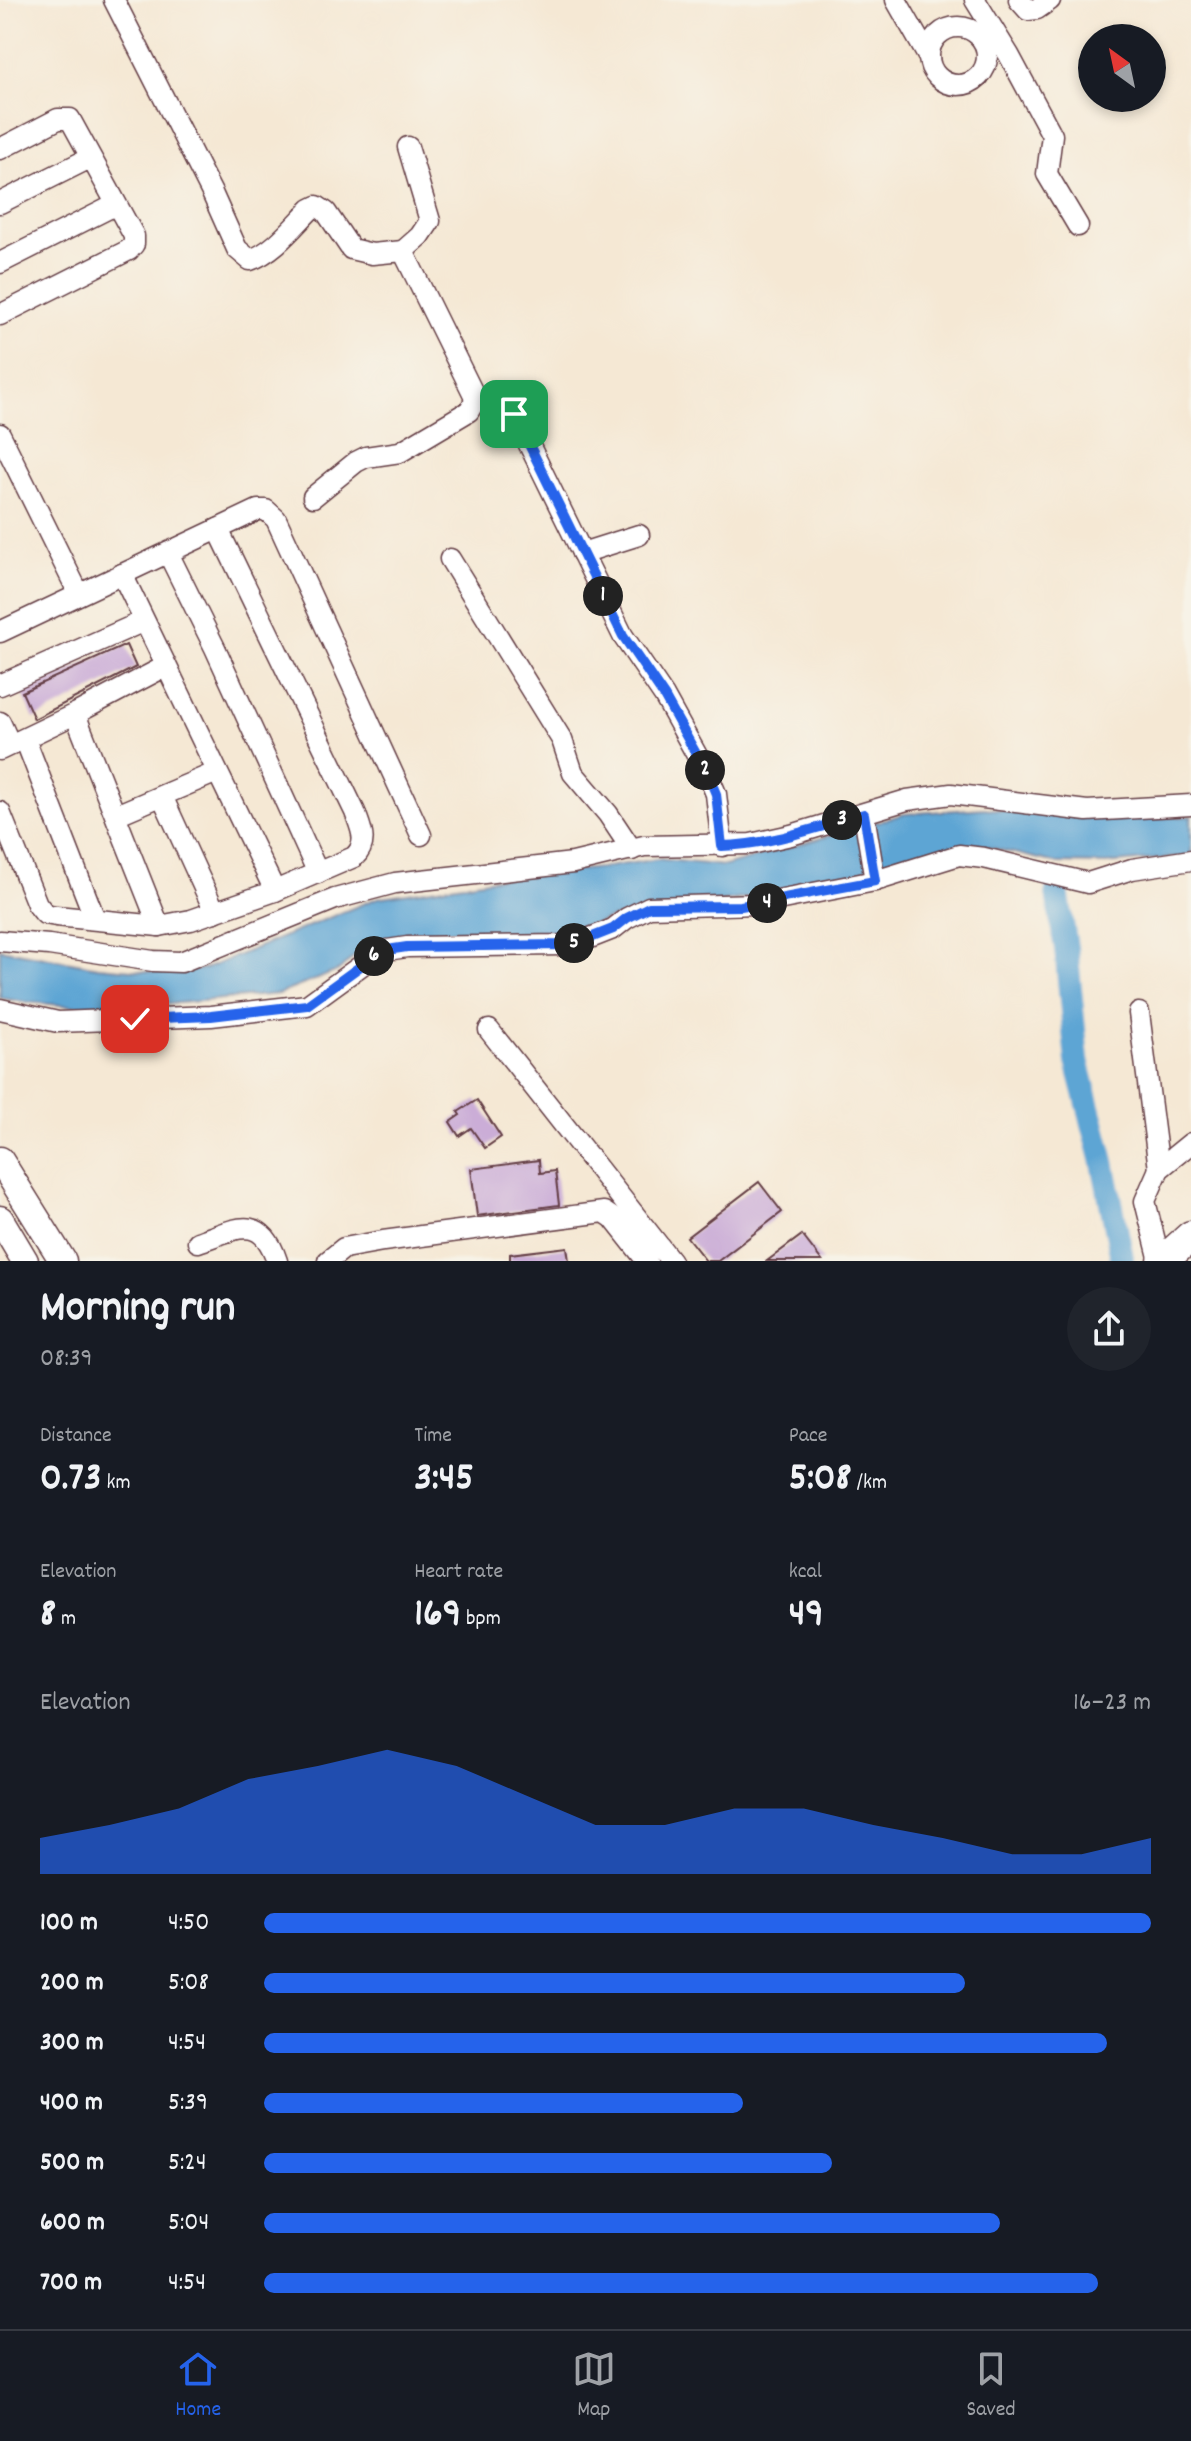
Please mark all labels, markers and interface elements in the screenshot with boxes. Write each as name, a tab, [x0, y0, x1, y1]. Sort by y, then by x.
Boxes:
north arrow	[1078, 24, 1166, 112]
map controls	[1078, 24, 1166, 112]
pin	[480, 380, 548, 448]
icon: arrive	[492, 392, 536, 436]
pin: 1	[583, 576, 623, 616]
text: 1	[601, 580, 605, 611]
pin: 2	[685, 750, 725, 790]
text: 2	[700, 754, 710, 785]
pin: 3	[822, 800, 862, 840]
text: 3	[837, 804, 847, 835]
pin: 4	[747, 883, 787, 923]
text: 4	[762, 887, 772, 918]
pin: 5	[554, 923, 594, 963]
text: 5	[569, 927, 579, 958]
pin: 6	[354, 936, 394, 976]
text: 6	[369, 940, 379, 971]
pin	[101, 985, 169, 1053]
icon: check	[113, 997, 157, 1041]
text: Morning run	[40, 1279, 235, 1342]
button: share	[1067, 1287, 1151, 1371]
text: 08:39	[40, 1341, 92, 1378]
text: Distance	[40, 1421, 112, 1452]
text: Time	[414, 1421, 452, 1452]
text: Pace	[789, 1421, 828, 1452]
text: 0.73	[40, 1452, 102, 1509]
text: 3:45	[414, 1452, 474, 1509]
text: 5:08	[789, 1452, 852, 1509]
text: km	[102, 1468, 131, 1499]
text: /km	[852, 1468, 887, 1499]
text: Elevation	[40, 1557, 117, 1588]
text: Heart rate	[414, 1557, 503, 1588]
text: kcal	[789, 1557, 822, 1588]
text: 8	[40, 1588, 56, 1645]
text: 169	[414, 1588, 461, 1645]
text: 49	[789, 1588, 824, 1645]
text: m	[56, 1604, 76, 1635]
text: bpm	[461, 1604, 501, 1635]
text: Elevation	[40, 1685, 130, 1722]
text: 16–23 m	[1073, 1685, 1151, 1722]
text: 100 m	[40, 1905, 98, 1942]
text: 4:50	[168, 1905, 209, 1942]
text: 200 m	[40, 1965, 104, 2002]
text: 5:08	[168, 1965, 209, 2002]
text: 300 m	[40, 2025, 104, 2062]
text: 4:54	[168, 2025, 206, 2062]
text: 400 m	[40, 2085, 103, 2122]
text: 5:39	[168, 2085, 208, 2122]
text: 500 m	[40, 2145, 104, 2182]
text: 5:24	[168, 2145, 207, 2182]
text: 600 m	[40, 2205, 105, 2242]
text: 5:04	[168, 2205, 209, 2242]
text: 700 m	[40, 2265, 102, 2302]
text: 4:54	[168, 2265, 206, 2302]
tab: Home	[175, 2347, 221, 2426]
tab: Map	[572, 2347, 616, 2426]
tab: Saved	[966, 2347, 1016, 2426]

